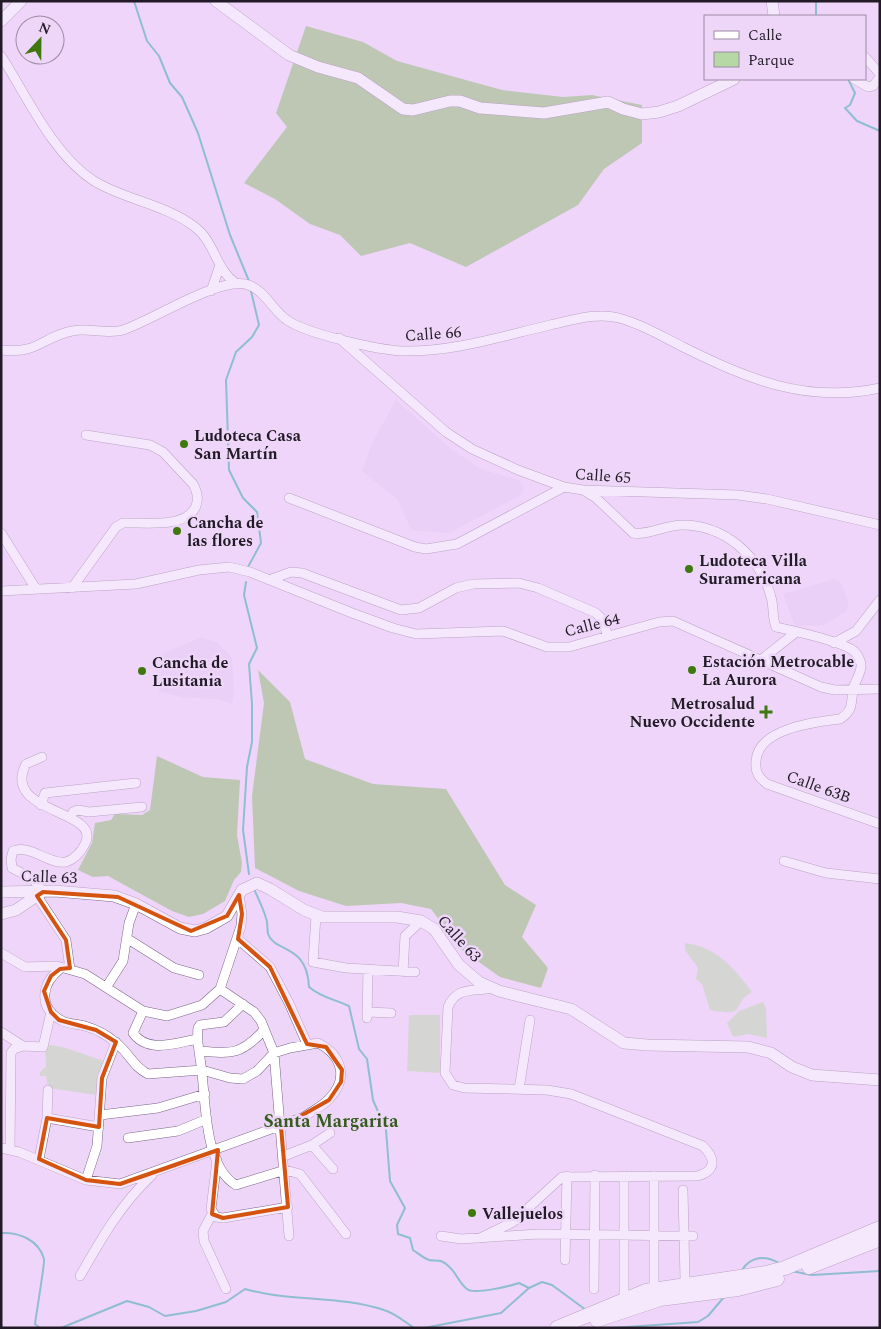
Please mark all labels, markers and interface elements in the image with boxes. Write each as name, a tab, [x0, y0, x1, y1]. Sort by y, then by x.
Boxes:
north arrow	[15, 15, 65, 65]
legend	[704, 15, 866, 80]
text: N	[35, 17, 54, 40]
text: Calle	[748, 24, 782, 47]
text: Parque	[748, 49, 795, 72]
street label: Calle 66	[404, 320, 462, 348]
place label: Ludoteca Casa San Martín	[194, 424, 302, 466]
marker: Ludoteca Casa San Martín	[178, 438, 190, 450]
street label: Calle 65	[574, 462, 632, 490]
place label: Cancha de las flores	[187, 511, 264, 553]
marker: Cancha de las flores	[171, 525, 183, 537]
place label: Ludoteca Villa Suramericana	[699, 549, 808, 591]
marker: Ludoteca Villa Suramericana	[683, 563, 695, 575]
street label: Calle 64	[562, 606, 623, 643]
place label: Estación Metrocable La Aurora	[702, 650, 854, 692]
place label: Cancha de Lusitania	[152, 651, 229, 693]
marker: Estación Metrocable La Aurora	[686, 664, 698, 676]
marker: Cancha de Lusitania	[136, 665, 148, 677]
place label: Metrosalud Nuevo Occidente	[629, 692, 755, 734]
marker: Metrosalud Nuevo Occidente	[759, 705, 773, 719]
street label: Calle 63B	[783, 764, 854, 810]
street label: Calle 63	[20, 864, 78, 890]
street label: Calle 63	[431, 910, 487, 968]
district label: Santa Margarita	[263, 1108, 399, 1135]
place label: Vallejuelos	[482, 1202, 563, 1226]
marker: Vallejuelos	[466, 1207, 478, 1219]

